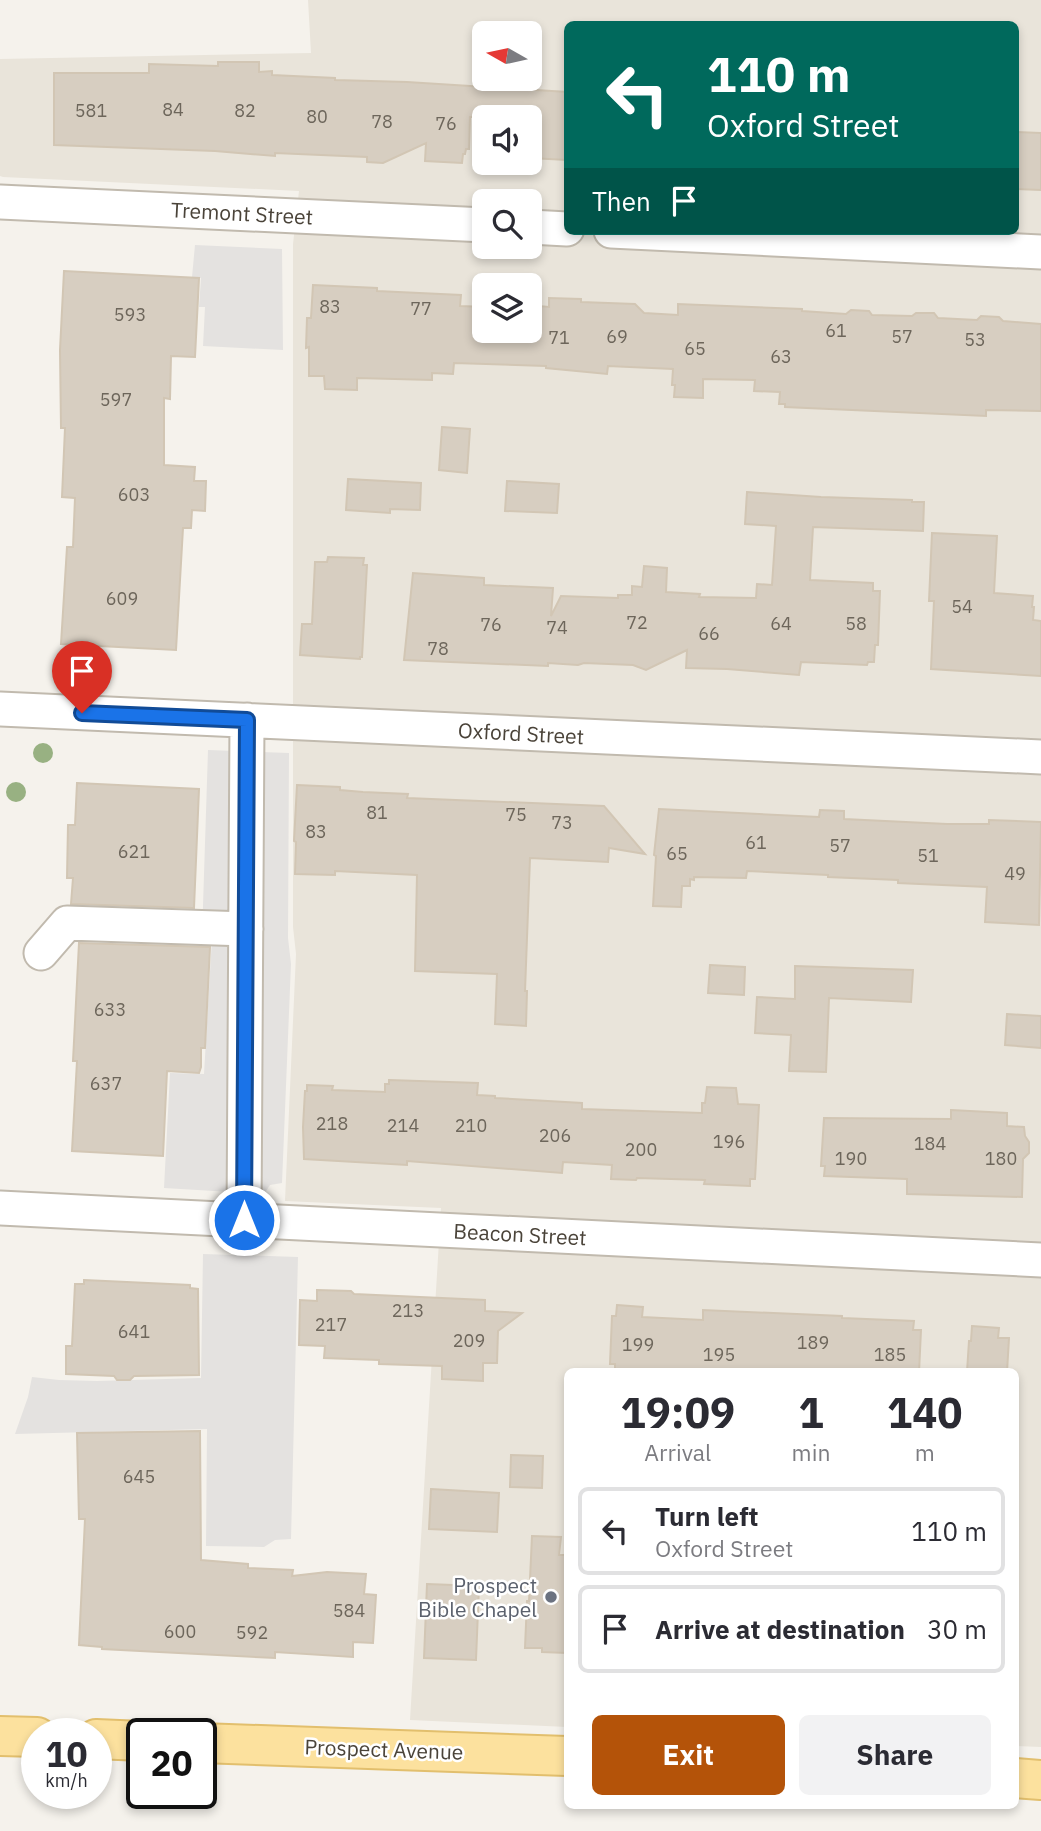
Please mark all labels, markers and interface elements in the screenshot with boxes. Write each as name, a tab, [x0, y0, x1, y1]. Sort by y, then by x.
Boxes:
north arrow	[472, 21, 542, 91]
map controls	[472, 21, 542, 343]
text: 110 m	[707, 42, 851, 105]
icon: left	[592, 49, 683, 140]
house number: 84	[162, 98, 184, 121]
house number: 581	[75, 99, 107, 122]
house number: 82	[234, 99, 256, 122]
text: Oxford Street	[707, 104, 899, 146]
house number: 80	[306, 105, 328, 128]
button: sound	[472, 105, 542, 175]
house number: 78	[371, 110, 393, 133]
house number: 76	[435, 112, 457, 135]
icon: arrive	[665, 182, 703, 220]
text: Then	[592, 184, 651, 218]
button: search	[472, 189, 542, 259]
street label: Tremont Street	[170, 195, 314, 231]
button: layers	[472, 273, 542, 343]
house number: 83	[319, 295, 341, 318]
house number: 77	[410, 297, 432, 320]
house number: 593	[114, 303, 146, 326]
house number: 61	[825, 319, 847, 342]
house number: 69	[606, 325, 628, 348]
house number: 57	[891, 325, 913, 348]
house number: 71	[548, 326, 570, 349]
house number: 53	[964, 328, 986, 351]
house number: 65	[684, 337, 706, 360]
house number: 63	[770, 345, 792, 368]
house number: 597	[100, 388, 132, 411]
house number: 603	[118, 483, 150, 506]
house number: 609	[106, 587, 138, 610]
house number: 54	[951, 595, 973, 618]
house number: 72	[626, 611, 648, 634]
house number: 64	[770, 612, 792, 635]
house number: 58	[845, 612, 867, 635]
house number: 76	[480, 613, 502, 636]
house number: 74	[546, 616, 568, 639]
house number: 66	[698, 622, 720, 645]
house number: 78	[427, 637, 449, 660]
pin	[52, 641, 112, 713]
icon: arrive	[63, 652, 101, 690]
street label: Oxford Street	[457, 716, 585, 750]
house number: 81	[366, 801, 388, 824]
house number: 75	[505, 803, 527, 826]
house number: 73	[551, 811, 573, 834]
house number: 83	[305, 820, 327, 843]
house number: 61	[745, 831, 767, 854]
house number: 57	[829, 834, 851, 857]
house number: 621	[118, 840, 150, 863]
house number: 65	[666, 842, 688, 865]
house number: 51	[917, 844, 939, 867]
house number: 49	[1004, 862, 1026, 885]
house number: 633	[94, 998, 126, 1021]
house number: 637	[90, 1072, 122, 1095]
house number: 218	[316, 1112, 348, 1135]
house number: 214	[387, 1114, 419, 1137]
house number: 210	[455, 1114, 487, 1137]
house number: 206	[539, 1124, 571, 1147]
house number: 196	[713, 1130, 745, 1153]
house number: 184	[914, 1132, 946, 1155]
house number: 200	[625, 1138, 657, 1161]
house number: 190	[835, 1147, 867, 1170]
house number: 180	[985, 1147, 1017, 1170]
position arrow	[207, 1183, 281, 1257]
street label: Beacon Street	[453, 1217, 587, 1251]
house number: 213	[392, 1299, 424, 1322]
house number: 217	[315, 1313, 347, 1336]
house number: 641	[118, 1320, 150, 1343]
house number: 209	[453, 1329, 485, 1352]
house number: 189	[797, 1331, 829, 1354]
house number: 199	[622, 1333, 654, 1356]
house number: 195	[703, 1343, 735, 1366]
house number: 185	[874, 1343, 906, 1366]
text: 19:09	[620, 1385, 735, 1440]
text: 1	[798, 1385, 824, 1440]
text: 140	[887, 1385, 963, 1440]
text: Arrival	[644, 1437, 711, 1467]
text: min	[792, 1437, 830, 1467]
text: m	[915, 1437, 935, 1467]
house number: 645	[123, 1465, 155, 1488]
text: Turn left	[655, 1499, 758, 1533]
icon: left	[596, 1512, 634, 1550]
text: 110 m	[911, 1514, 987, 1548]
text: Oxford Street	[655, 1533, 793, 1563]
place label: Prospect Bible Chapel	[418, 1571, 537, 1623]
marker: Prospect Bible Chapel	[543, 1589, 559, 1605]
house number: 584	[333, 1599, 365, 1622]
icon: arrive	[596, 1610, 634, 1648]
text: Arrive at destination	[655, 1612, 905, 1646]
text: 30 m	[927, 1612, 987, 1646]
house number: 600	[164, 1620, 196, 1643]
house number: 592	[236, 1621, 268, 1644]
button: Exit	[592, 1715, 785, 1795]
button: Share	[799, 1715, 991, 1795]
speed limit sign: 20	[126, 1718, 217, 1809]
text: 10	[45, 1731, 88, 1777]
street label: Prospect Avenue	[304, 1732, 464, 1766]
text: km/h	[45, 1769, 88, 1792]

